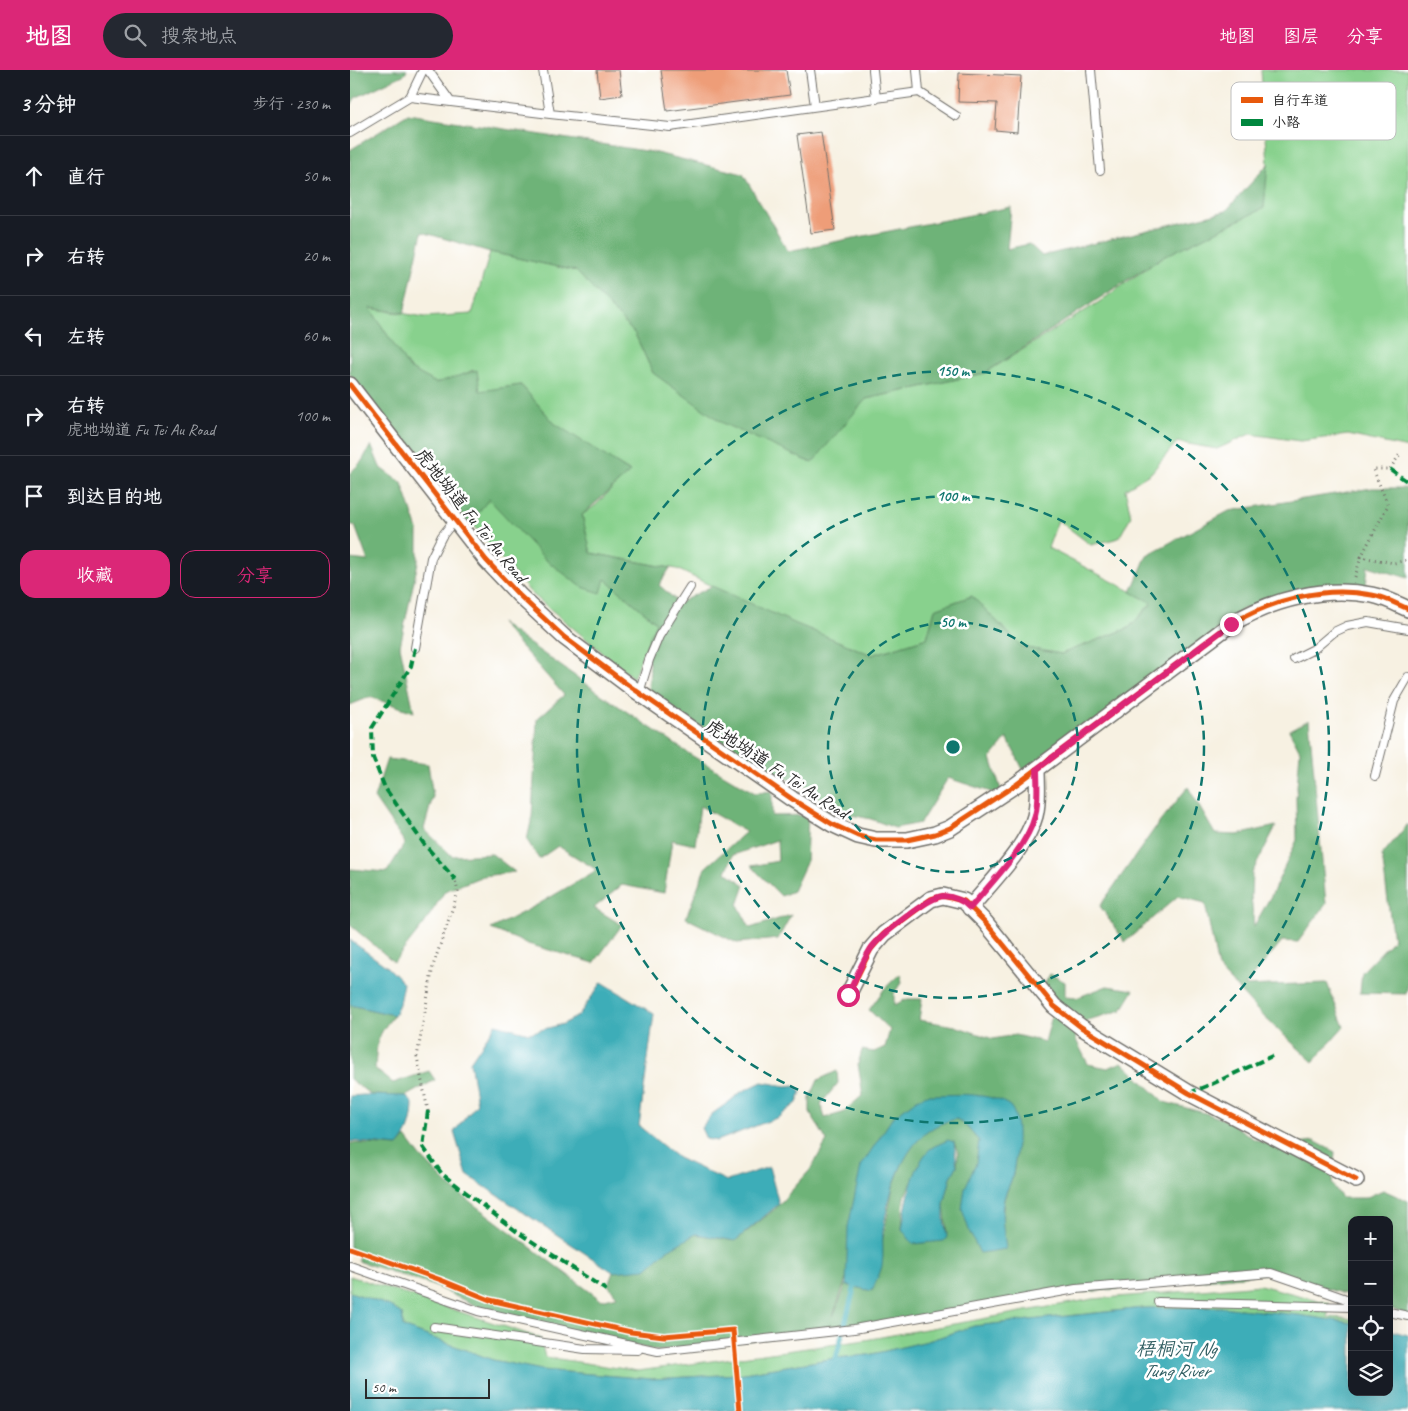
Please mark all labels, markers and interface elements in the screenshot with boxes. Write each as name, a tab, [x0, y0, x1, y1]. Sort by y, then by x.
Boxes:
search box	[103, 13, 453, 58]
text: 地图	[25, 21, 73, 51]
icon: search	[121, 21, 149, 49]
text: 搜索地点	[161, 24, 237, 48]
text: 地图	[1219, 25, 1255, 47]
text: 图层	[1283, 25, 1319, 47]
text: 分享	[1347, 25, 1383, 47]
legend	[1231, 82, 1396, 140]
text: 3 分钟	[20, 91, 77, 117]
text: 自行车道	[1272, 92, 1328, 109]
text: 步行 · 230 m	[253, 94, 330, 114]
text: 小路	[1272, 114, 1300, 131]
icon: ahead	[20, 162, 48, 190]
text: 直行	[67, 165, 105, 189]
text: 50 m	[303, 166, 330, 186]
icon: right	[20, 242, 48, 270]
text: 右转	[67, 245, 105, 269]
text: 20 m	[303, 246, 330, 266]
icon: left	[20, 322, 48, 350]
text: 左转	[67, 325, 105, 349]
text: 60 m	[303, 326, 330, 346]
text: 150 m	[937, 362, 971, 381]
text: 右转	[67, 394, 105, 418]
icon: right	[20, 402, 48, 430]
text: 100 m	[296, 406, 330, 426]
text: 虎地坳道 Fu Tei Au Road	[67, 420, 215, 440]
street label: 虎地坳道 Fu Tei Au Road	[410, 443, 534, 589]
icon: arrive	[20, 482, 48, 510]
text: 到达目的地	[67, 485, 162, 509]
text: 100 m	[937, 487, 971, 506]
button: 收藏	[20, 550, 170, 598]
button: 分享	[180, 550, 330, 598]
text: 50 m	[940, 613, 967, 632]
route end	[1220, 613, 1243, 636]
street label: 虎地坳道 Fu Tei Au Road	[701, 714, 855, 825]
centre of rings	[944, 738, 962, 756]
route start	[837, 984, 860, 1007]
map controls	[1348, 1216, 1393, 1396]
button: +	[1348, 1216, 1393, 1261]
button: −	[1348, 1261, 1393, 1306]
button: locate	[1348, 1306, 1393, 1351]
water label: 梧桐河 Ng Tung River	[1136, 1337, 1218, 1383]
button: layers	[1348, 1351, 1393, 1396]
scale bar	[365, 1376, 490, 1399]
text: 50 m	[372, 1379, 396, 1396]

